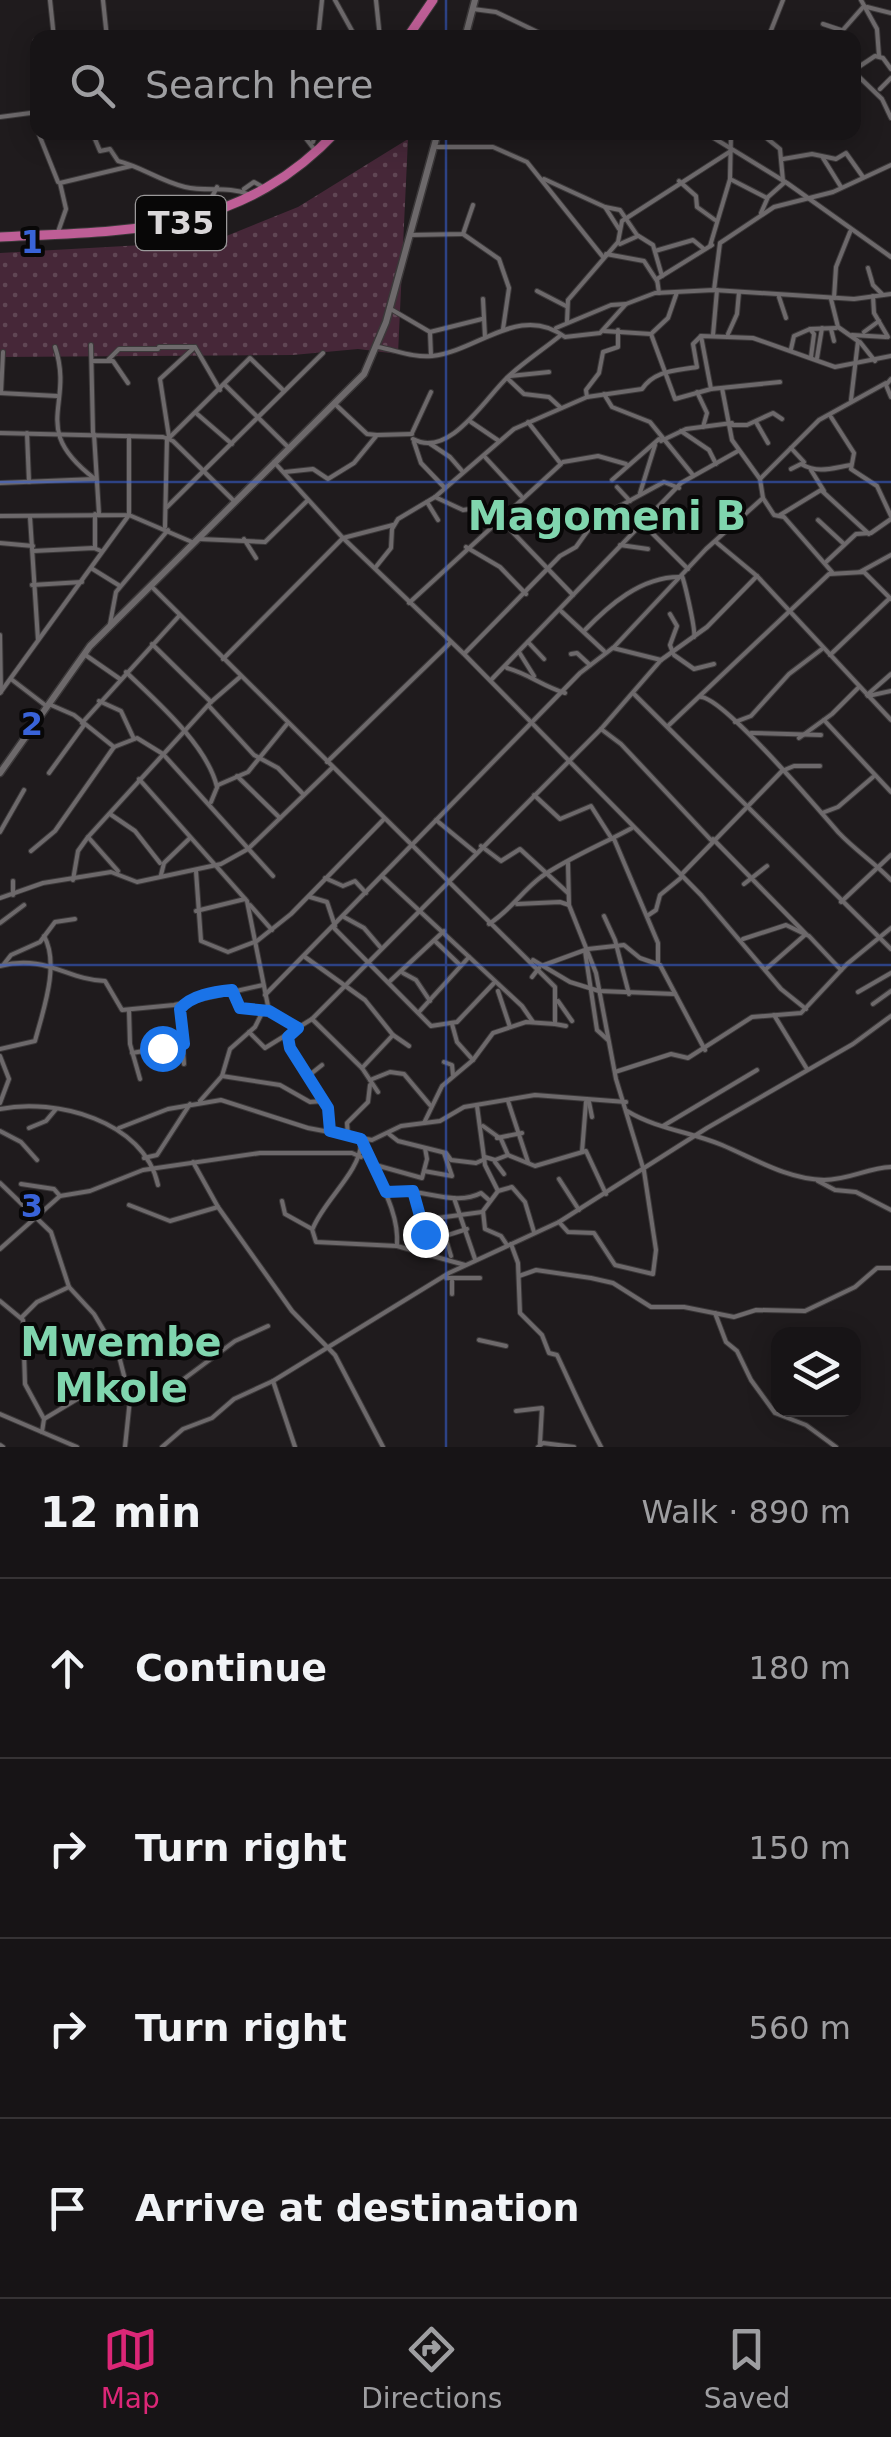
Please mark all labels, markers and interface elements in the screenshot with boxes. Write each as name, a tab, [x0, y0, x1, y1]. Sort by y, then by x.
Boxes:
search box	[30, 30, 861, 140]
icon: search	[65, 58, 120, 113]
text: Search here	[145, 63, 373, 107]
road number: T35	[136, 196, 226, 250]
text: 1	[21, 223, 43, 261]
district label: Magomeni B	[468, 493, 746, 539]
text: 2	[21, 705, 43, 743]
route start	[140, 1026, 186, 1072]
text: 3	[21, 1187, 43, 1225]
route end	[403, 1212, 449, 1258]
district label: Mwembe Mkole	[20, 1319, 222, 1411]
map controls	[771, 1327, 861, 1417]
button: layers	[771, 1327, 861, 1417]
text: 12 min	[40, 1488, 201, 1537]
text: Walk · 890 m	[641, 1493, 851, 1531]
icon: ahead	[40, 1641, 95, 1696]
text: Continue	[135, 1646, 327, 1690]
text: 180 m	[749, 1649, 851, 1687]
icon: right	[40, 1821, 95, 1876]
text: Turn right	[135, 1826, 347, 1870]
text: 150 m	[749, 1829, 851, 1867]
icon: right	[40, 2001, 95, 2056]
text: Turn right	[135, 2006, 347, 2050]
text: 560 m	[749, 2009, 851, 2047]
icon: arrive	[40, 2181, 95, 2236]
text: Arrive at destination	[135, 2186, 580, 2230]
tab: Map	[101, 2322, 160, 2415]
tab: Directions	[361, 2322, 502, 2415]
tab: Saved	[704, 2322, 790, 2415]

